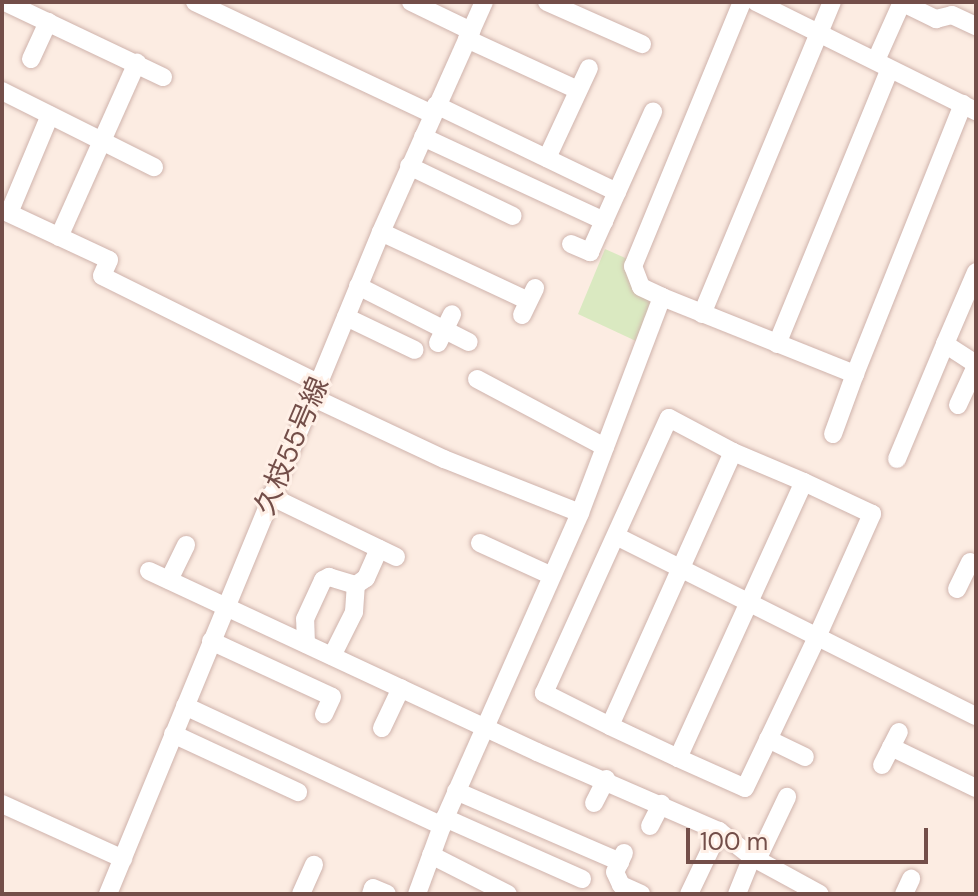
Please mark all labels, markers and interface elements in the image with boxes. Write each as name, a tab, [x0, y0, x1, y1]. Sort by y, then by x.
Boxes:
street label: 久枝55号線	[248, 372, 336, 520]
scale bar	[690, 812, 932, 862]
text: 100 m	[700, 826, 768, 857]

